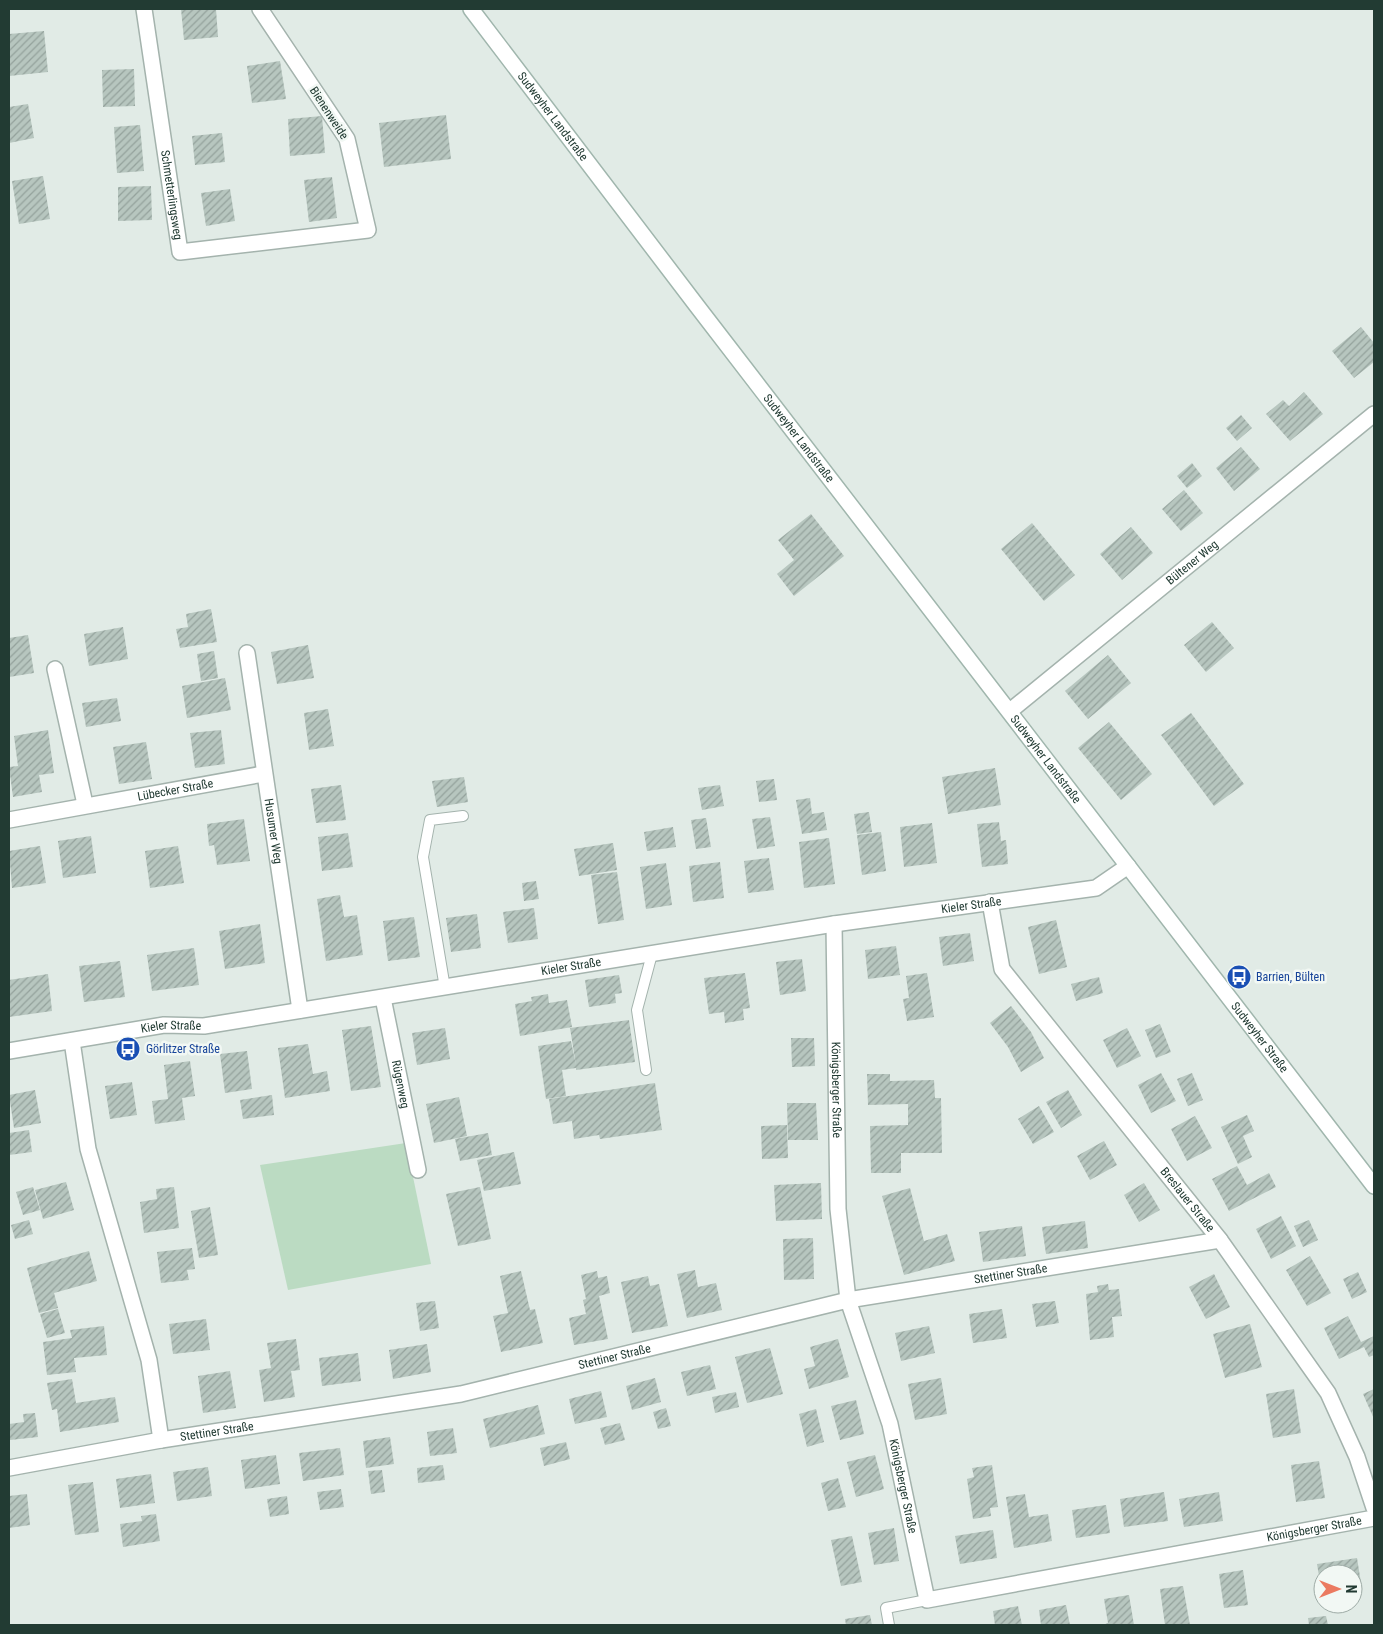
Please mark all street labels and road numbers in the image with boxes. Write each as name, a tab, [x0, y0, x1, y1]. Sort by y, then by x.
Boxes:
street label: Sudweyher Landstraße	[515, 69, 591, 164]
street label: Bienenweide	[307, 84, 351, 142]
street label: Schmetterlingsweg	[158, 149, 185, 241]
street label: Sudweyher Landstraße	[760, 391, 837, 485]
street label: Bültener Weg	[1163, 537, 1221, 588]
street label: Sudweyher Landstraße	[1007, 712, 1084, 806]
street label: Lübecker Straße	[136, 776, 215, 804]
street label: Husumer Weg	[262, 797, 285, 865]
street label: Kieler Straße	[940, 894, 1003, 916]
street label: Kieler Straße	[540, 955, 602, 978]
street label: Sudweyher Straße	[1228, 999, 1291, 1076]
street label: Kieler Straße	[140, 1018, 202, 1036]
street label: Königsberger Straße	[829, 1042, 844, 1139]
street label: Rügenweg	[389, 1059, 412, 1110]
street label: Breslauer Straße	[1157, 1165, 1218, 1235]
street label: Stettiner Straße	[973, 1261, 1049, 1287]
street label: Stettiner Straße	[577, 1341, 652, 1372]
street label: Stettiner Straße	[179, 1419, 255, 1444]
street label: Königsberger Straße	[886, 1438, 920, 1535]
street label: Königsberger Straße	[1266, 1513, 1363, 1545]

